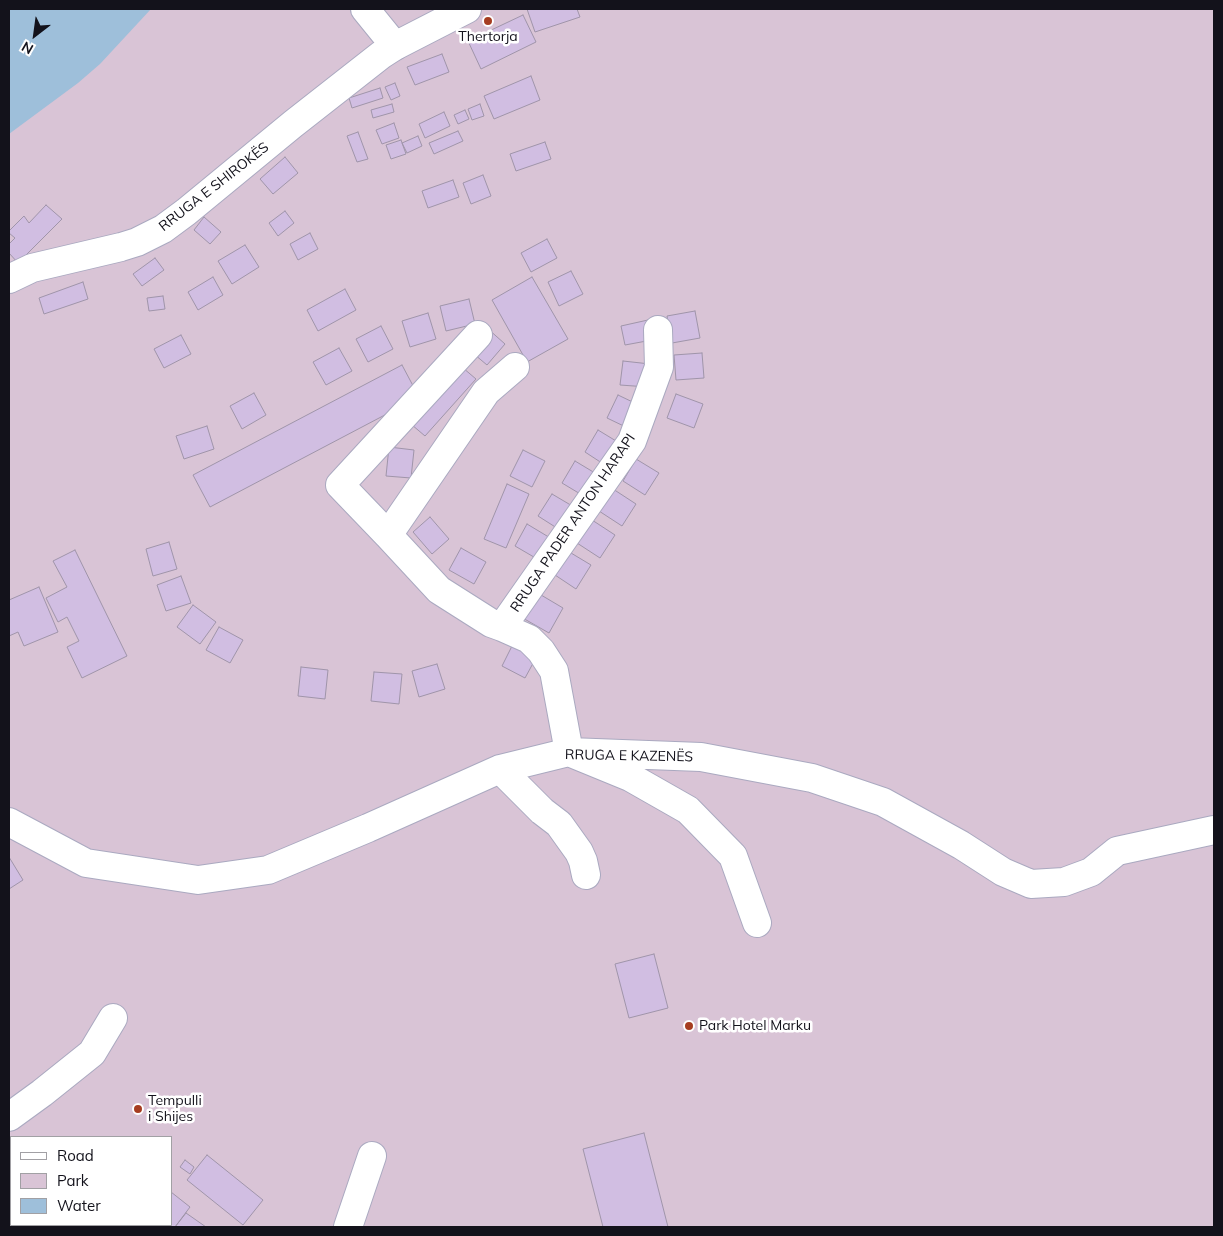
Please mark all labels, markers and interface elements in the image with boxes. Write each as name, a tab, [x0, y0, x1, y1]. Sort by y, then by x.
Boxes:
north arrow	[10, 10, 60, 60]
marker: Thertorja	[482, 15, 494, 27]
place label: Thertorja	[458, 29, 518, 45]
text: N	[18, 38, 37, 58]
street label: RRUGA E SHIROKËS	[156, 139, 272, 235]
street label: RRUGA PADER ANTON HARAPI	[507, 431, 639, 615]
street label: RRUGA E KAZENËS	[565, 746, 693, 766]
place label: Park Hotel Marku	[699, 1018, 811, 1034]
marker: Park Hotel Marku	[683, 1020, 695, 1032]
place label: Tempulli i Shijes	[148, 1093, 202, 1126]
marker: Tempulli i Shijes	[132, 1103, 144, 1115]
legend	[10, 1136, 172, 1226]
text: Road	[57, 1146, 94, 1165]
text: Park	[57, 1171, 89, 1190]
text: Water	[57, 1196, 101, 1215]

